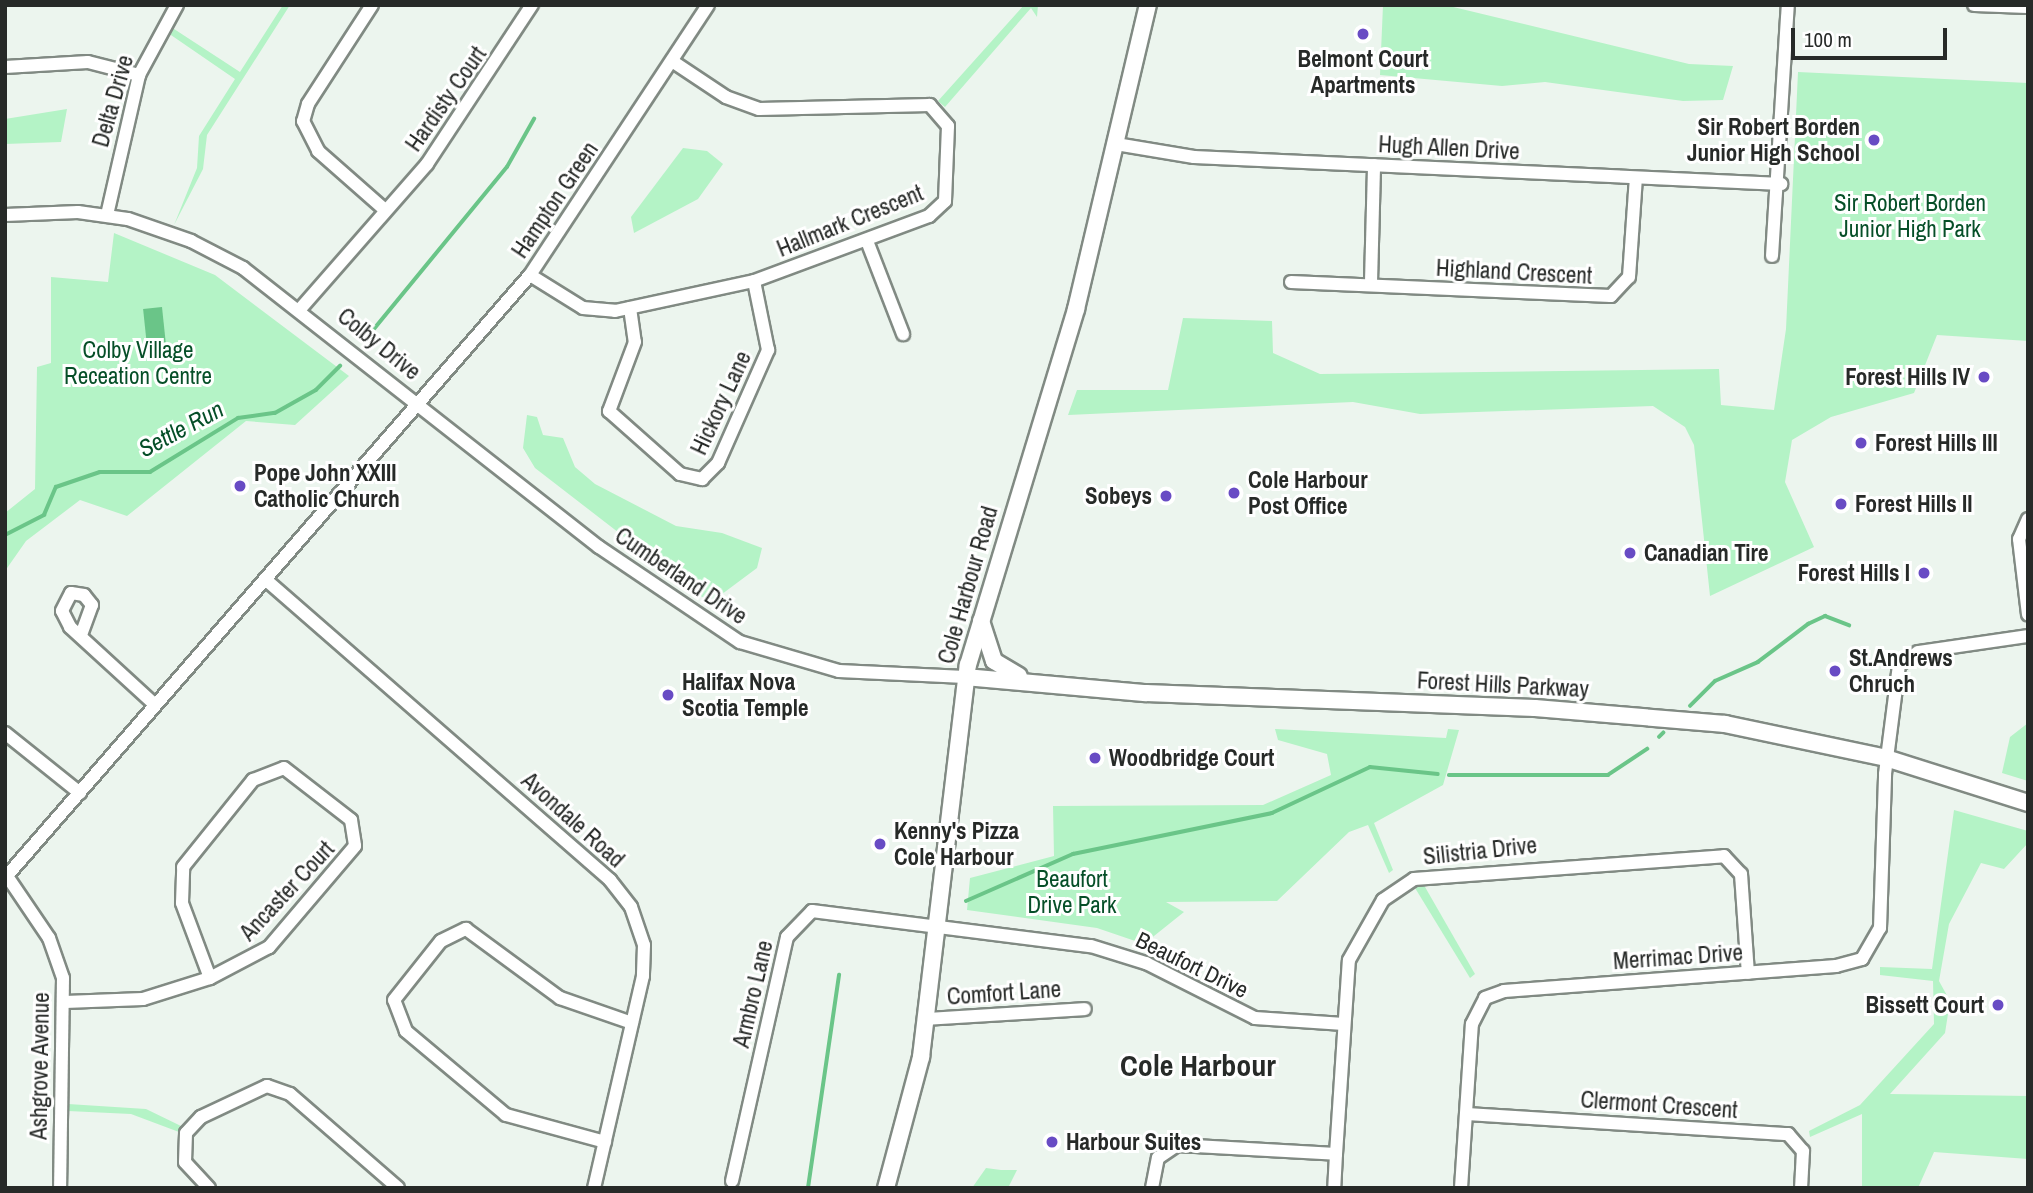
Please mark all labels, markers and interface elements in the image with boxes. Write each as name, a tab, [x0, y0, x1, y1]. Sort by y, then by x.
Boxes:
scale bar	[1795, 14, 1951, 58]
text: 100 m	[1804, 25, 1852, 54]
marker: Belmont Court Apartments	[1355, 26, 1371, 42]
street label: Hardisty Court	[400, 41, 492, 157]
place label: Belmont Court Apartments	[1298, 45, 1428, 99]
street label: Delta Drive	[87, 52, 139, 150]
place label: Sir Robert Borden Junior High School	[1687, 113, 1860, 167]
street label: Hugh Allen Drive	[1377, 130, 1521, 166]
marker: Sir Robert Borden Junior High School	[1866, 132, 1882, 148]
street label: Hampton Green	[506, 137, 604, 263]
street label: Hallmark Crescent	[773, 179, 927, 263]
park label: Sir Robert Borden Junior High Park	[1834, 189, 1986, 243]
street label: Highland Crescent	[1435, 254, 1593, 290]
street label: Colby Drive	[332, 302, 426, 386]
park label: Colby Village Receation Centre	[64, 336, 212, 390]
street label: Hickory Lane	[685, 347, 757, 459]
place label: Forest Hills IV	[1845, 363, 1970, 391]
marker: Forest Hills IV	[1976, 369, 1992, 385]
water label: Settle Run	[134, 395, 228, 463]
place label: Forest Hills III	[1875, 429, 1998, 457]
marker: Forest Hills III	[1853, 435, 1869, 451]
place label: Pope John XXIII Catholic Church	[254, 459, 400, 513]
place label: Cole Harbour Post Office	[1248, 466, 1367, 520]
marker: Pope John XXIII Catholic Church	[232, 478, 248, 494]
place label: Sobeys	[1085, 482, 1152, 510]
marker: Cole Harbour Post Office	[1226, 485, 1242, 501]
marker: Sobeys	[1158, 488, 1174, 504]
place label: Forest Hills II	[1855, 490, 1973, 518]
marker: Forest Hills II	[1833, 496, 1849, 512]
street label: Cole Harbour Road	[932, 503, 1004, 667]
street label: Cumberland Drive	[610, 522, 752, 630]
place label: Canadian Tire	[1644, 539, 1768, 567]
marker: Canadian Tire	[1622, 545, 1638, 561]
place label: Forest Hills I	[1798, 559, 1910, 587]
marker: Forest Hills I	[1916, 565, 1932, 581]
place label: St.Andrews Chruch	[1849, 644, 1953, 698]
marker: St.Andrews Chruch	[1827, 663, 1843, 679]
street label: Forest Hills Parkway	[1416, 667, 1590, 703]
place label: Halifax Nova Scotia Temple	[682, 668, 808, 722]
marker: Halifax Nova Scotia Temple	[660, 687, 676, 703]
place label: Woodbridge Court	[1109, 744, 1274, 772]
marker: Woodbridge Court	[1087, 750, 1103, 766]
street label: Avondale Road	[516, 767, 630, 873]
place label: Kenny's Pizza Cole Harbour	[894, 817, 1019, 871]
street label: Silistria Drive	[1422, 831, 1538, 871]
street label: Ancaster Court	[234, 836, 340, 946]
marker: Kenny's Pizza Cole Harbour	[872, 836, 888, 852]
park label: Beaufort Drive Park	[1027, 865, 1117, 919]
street label: Beaufort Drive	[1131, 926, 1253, 1004]
street label: Armbro Lane	[727, 938, 779, 1050]
street label: Merrimac Drive	[1612, 939, 1744, 975]
street label: Comfort Lane	[946, 975, 1062, 1011]
street label: Ashgrove Avenue	[25, 991, 55, 1141]
place label: Bissett Court	[1866, 991, 1984, 1019]
marker: Bissett Court	[1990, 997, 2006, 1013]
district label: Cole Harbour	[1120, 1047, 1276, 1083]
street label: Clermont Crescent	[1580, 1086, 1738, 1124]
place label: Harbour Suites	[1066, 1128, 1201, 1156]
marker: Harbour Suites	[1044, 1134, 1060, 1150]

